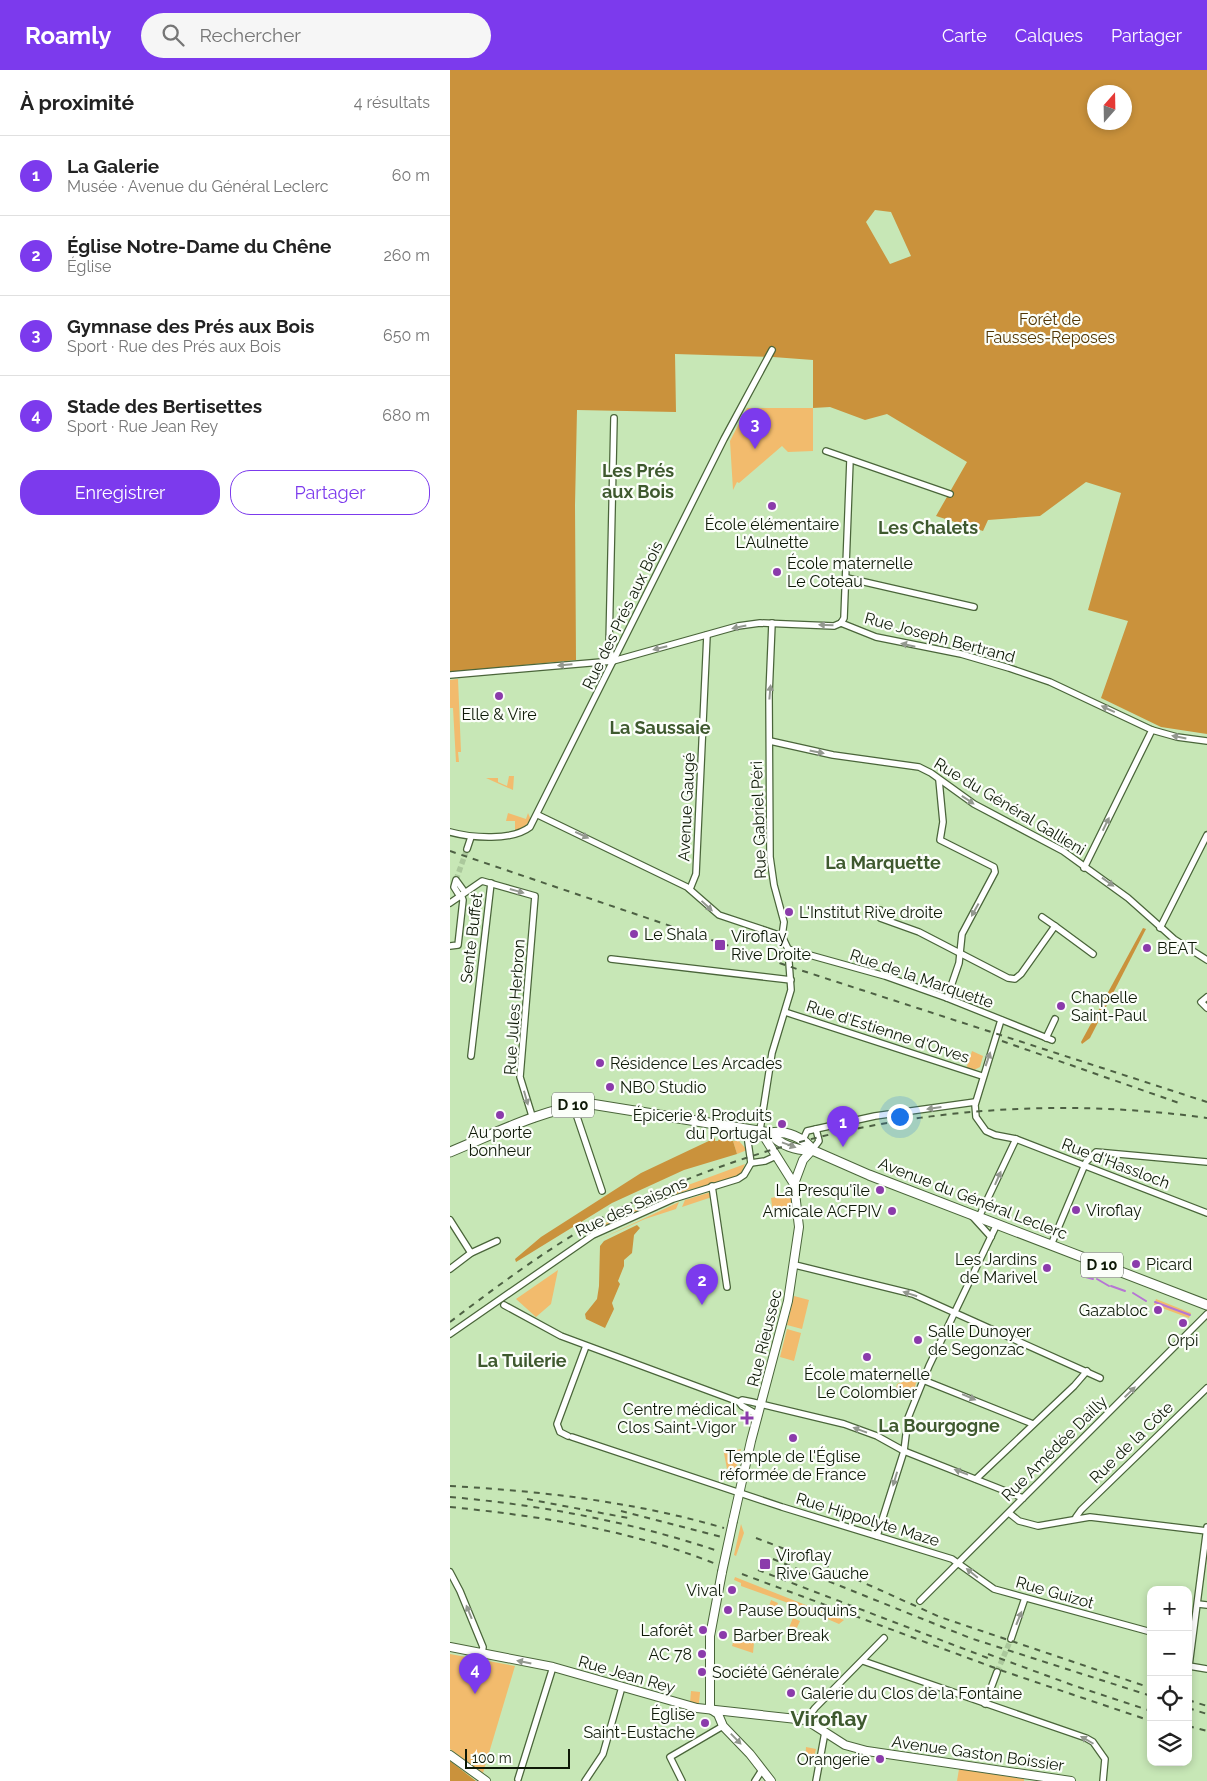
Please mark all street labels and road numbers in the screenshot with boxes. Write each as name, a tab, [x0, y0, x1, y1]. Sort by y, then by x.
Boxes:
street label: Rue des Prés aux Bois	[578, 538, 667, 693]
street label: Rue Joseph Bertrand	[863, 608, 1017, 667]
street label: Avenue Gaugé	[674, 752, 699, 862]
street label: Rue du Général Gallieni	[931, 754, 1089, 859]
street label: Rue Gabriel Péri	[747, 761, 770, 879]
street label: Sente Buffet	[457, 891, 487, 984]
street label: Rue Jules Herbron	[500, 938, 529, 1076]
street label: Rue de la Marquette	[848, 945, 996, 1012]
street label: Rue d'Estienne d'Orves	[804, 996, 972, 1067]
road number: D 10	[552, 1092, 594, 1118]
street label: Rue d'Hassloch	[1059, 1134, 1173, 1193]
street label: Avenue du Général Leclerc	[876, 1154, 1070, 1243]
street label: Rue des Saisons	[573, 1172, 690, 1241]
road number: D 10	[1081, 1252, 1123, 1278]
street label: Rue Rieussec	[743, 1287, 786, 1389]
street label: Rue Amédée Dailly	[998, 1391, 1111, 1505]
street label: Rue de la Côte	[1086, 1398, 1177, 1487]
street label: Rue Hippolyte Maze	[794, 1489, 942, 1550]
street label: Rue Guizot	[1014, 1572, 1097, 1613]
street label: Rue Jean Rey	[576, 1652, 678, 1697]
street label: Avenue Gaston Boissier	[891, 1732, 1066, 1775]

